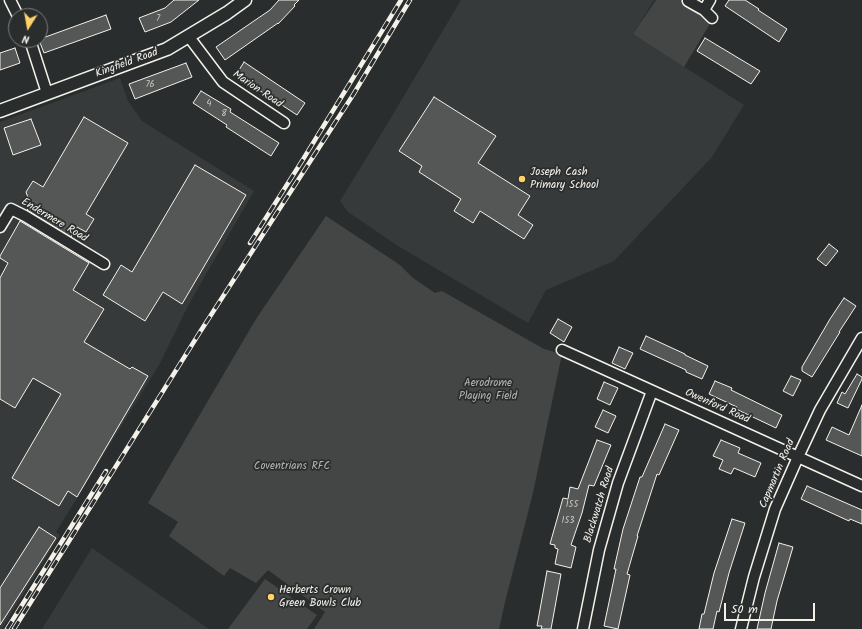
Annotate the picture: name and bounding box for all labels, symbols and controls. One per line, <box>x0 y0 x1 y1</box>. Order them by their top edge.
north arrow <box>8 8 48 48</box>
house number: 7 <box>156 14 160 24</box>
text: N <box>21 29 31 48</box>
street label: Kingfield Road <box>94 47 160 81</box>
street label: Marion Road <box>230 68 284 112</box>
house number: 76 <box>145 80 155 90</box>
house number: 4 <box>207 99 211 109</box>
house number: 8 <box>221 109 227 119</box>
place label: Joseph Cash Primary School <box>530 166 599 192</box>
marker: Joseph Cash Primary School <box>517 174 527 184</box>
street label: Endermere Road <box>18 196 90 246</box>
park label: Aerodrome Playing Field <box>459 377 517 403</box>
street label: Owenford Road <box>682 387 752 427</box>
street label: Capmartin Road <box>758 437 798 511</box>
park label: Coventrians RFC <box>254 460 330 474</box>
street label: Blackwatch Road <box>582 465 618 545</box>
house number: 155 <box>566 500 578 510</box>
house number: 153 <box>562 516 574 526</box>
place label: Herberts Crown Green Bowls Club <box>279 584 361 610</box>
marker: Herberts Crown Green Bowls Club <box>266 592 276 602</box>
scale bar <box>726 595 817 621</box>
text: 50 m <box>731 600 758 619</box>

